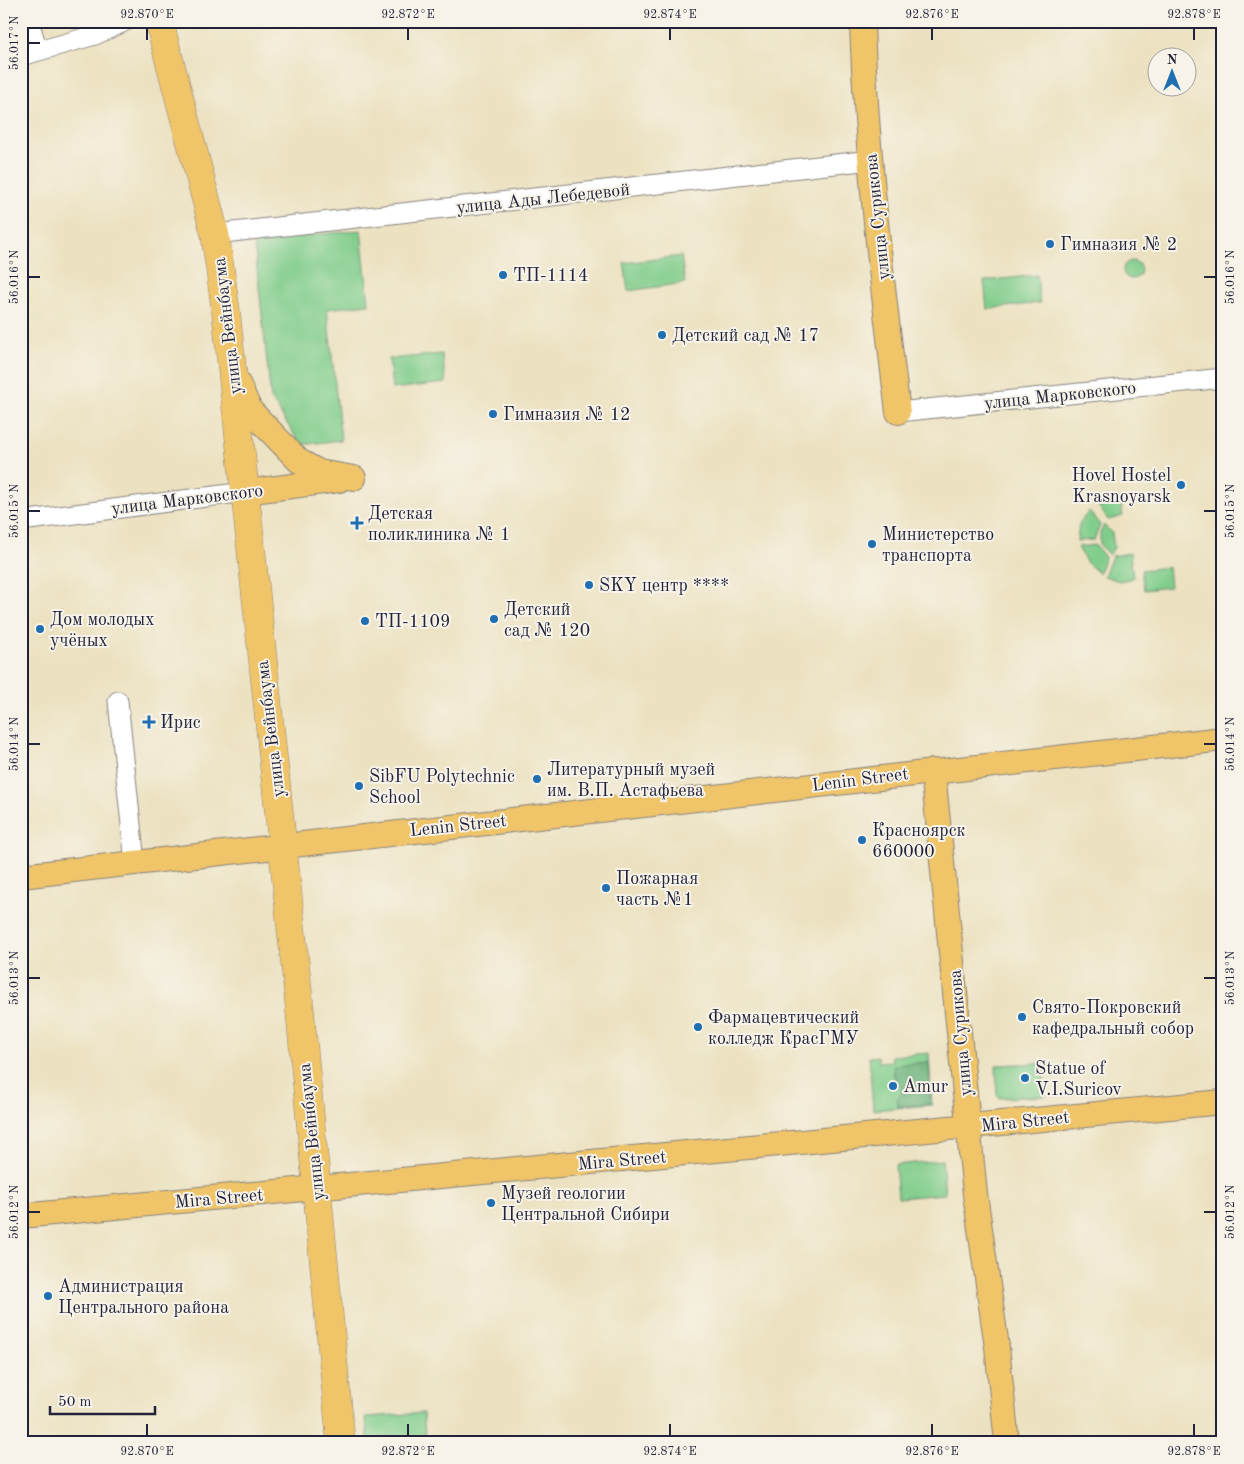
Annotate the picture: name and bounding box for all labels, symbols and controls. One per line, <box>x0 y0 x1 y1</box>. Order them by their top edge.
text: 92.870°E <box>120 9 174 21</box>
text: 92.872°E <box>381 9 435 21</box>
text: 92.874°E <box>643 9 697 21</box>
text: 92.876°E <box>905 9 959 21</box>
text: 92.878°E <box>1167 9 1221 21</box>
text: 56.017°N <box>8 16 21 70</box>
north arrow <box>1146 48 1196 98</box>
text: N <box>1167 53 1178 67</box>
street label: улица Сурикова <box>862 153 894 281</box>
street label: улица Ады Лебедевой <box>455 181 631 217</box>
place label: Гимназия № 2 <box>1060 236 1177 254</box>
marker: Гимназия № 2 <box>1044 238 1056 250</box>
text: 56.016°N <box>8 250 21 304</box>
text: 56.016°N <box>1224 250 1237 304</box>
street label: улица Вейнбаума <box>211 256 245 395</box>
place label: ТП-1114 <box>513 267 588 285</box>
marker: ТП-1114 <box>497 269 509 281</box>
place label: Детский сад № 17 <box>672 327 819 345</box>
marker: Детский сад № 17 <box>656 329 668 341</box>
street label: улица Марковского <box>983 379 1137 413</box>
place label: Гимназия № 12 <box>503 406 631 424</box>
marker: Гимназия № 12 <box>487 408 499 420</box>
place label: Hovel Hostel Krasnoyarsk <box>1071 467 1171 506</box>
marker: Hovel Hostel Krasnoyarsk <box>1175 479 1187 491</box>
street label: улица Марковского <box>110 482 264 518</box>
text: 56.015°N <box>8 484 21 538</box>
text: 56.015°N <box>1224 484 1237 538</box>
place label: Детская поликлиника № 1 <box>368 505 511 544</box>
marker: Детская поликлиника № 1 <box>350 516 364 530</box>
place label: Министерство транспорта <box>882 526 994 565</box>
marker: Министерство транспорта <box>866 538 878 550</box>
place label: SKY центр **** <box>599 577 729 595</box>
marker: SKY центр **** <box>583 579 595 591</box>
place label: Детский сад № 120 <box>504 601 590 640</box>
place label: Дом молодых учёных <box>50 611 155 650</box>
place label: ТП-1109 <box>375 613 450 631</box>
marker: Детский сад № 120 <box>488 613 500 625</box>
marker: ТП-1109 <box>359 615 371 627</box>
marker: Дом молодых учёных <box>34 623 46 635</box>
street label: улица Вейнбаума <box>254 659 288 798</box>
place label: Ирис <box>160 714 201 732</box>
marker: Ирис <box>142 715 156 729</box>
text: 56.014°N <box>8 717 21 771</box>
text: 56.014°N <box>1224 717 1237 771</box>
place label: Литературный музей им. В.П. Астафьева <box>547 761 715 801</box>
street label: Lenin Street <box>811 765 910 795</box>
place label: SibFU Polytechnic School <box>369 768 515 807</box>
marker: Литературный музей им. В.П. Астафьева <box>531 773 543 785</box>
marker: SibFU Polytechnic School <box>353 780 365 792</box>
street label: Lenin Street <box>409 812 507 840</box>
place label: Красноярск 660000 <box>872 822 966 861</box>
marker: Красноярск 660000 <box>856 834 868 846</box>
place label: Пожарная часть №1 <box>616 870 698 909</box>
marker: Пожарная часть №1 <box>600 882 612 894</box>
text: 56.013°N <box>8 951 21 1005</box>
text: 56.013°N <box>1224 951 1237 1005</box>
street label: улица Сурикова <box>946 969 976 1097</box>
place label: Свято-Покровский кафедральный собор <box>1032 999 1194 1039</box>
place label: Фармацевтический колледж КрасГМУ <box>708 1009 859 1048</box>
marker: Свято-Покровский кафедральный собор <box>1016 1011 1028 1023</box>
marker: Фармацевтический колледж КрасГМУ <box>692 1021 704 1033</box>
place label: Statue of V.I.Suricov <box>1035 1060 1122 1099</box>
street label: улица Вейнбаума <box>296 1062 328 1201</box>
marker: Statue of V.I.Suricov <box>1019 1072 1031 1084</box>
place label: Amur <box>903 1078 949 1096</box>
marker: Amur <box>887 1080 899 1092</box>
street label: Mira Street <box>980 1108 1070 1136</box>
street label: Mira Street <box>577 1148 667 1174</box>
text: 56.012°N <box>8 1185 21 1239</box>
place label: Музей геологии Центральной Сибири <box>501 1185 670 1224</box>
text: 56.012°N <box>1224 1185 1237 1239</box>
street label: Mira Street <box>174 1186 264 1212</box>
marker: Музей геологии Центральной Сибири <box>485 1197 497 1209</box>
place label: Администрация Центрального района <box>58 1278 229 1317</box>
marker: Администрация Центрального района <box>42 1290 54 1302</box>
scale bar <box>50 1384 155 1416</box>
text: 50 m <box>58 1395 92 1410</box>
text: 92.870°E <box>120 1446 174 1458</box>
text: 92.872°E <box>381 1446 435 1458</box>
text: 92.874°E <box>643 1446 697 1458</box>
text: 92.876°E <box>905 1446 959 1458</box>
text: 92.878°E <box>1167 1446 1221 1458</box>

